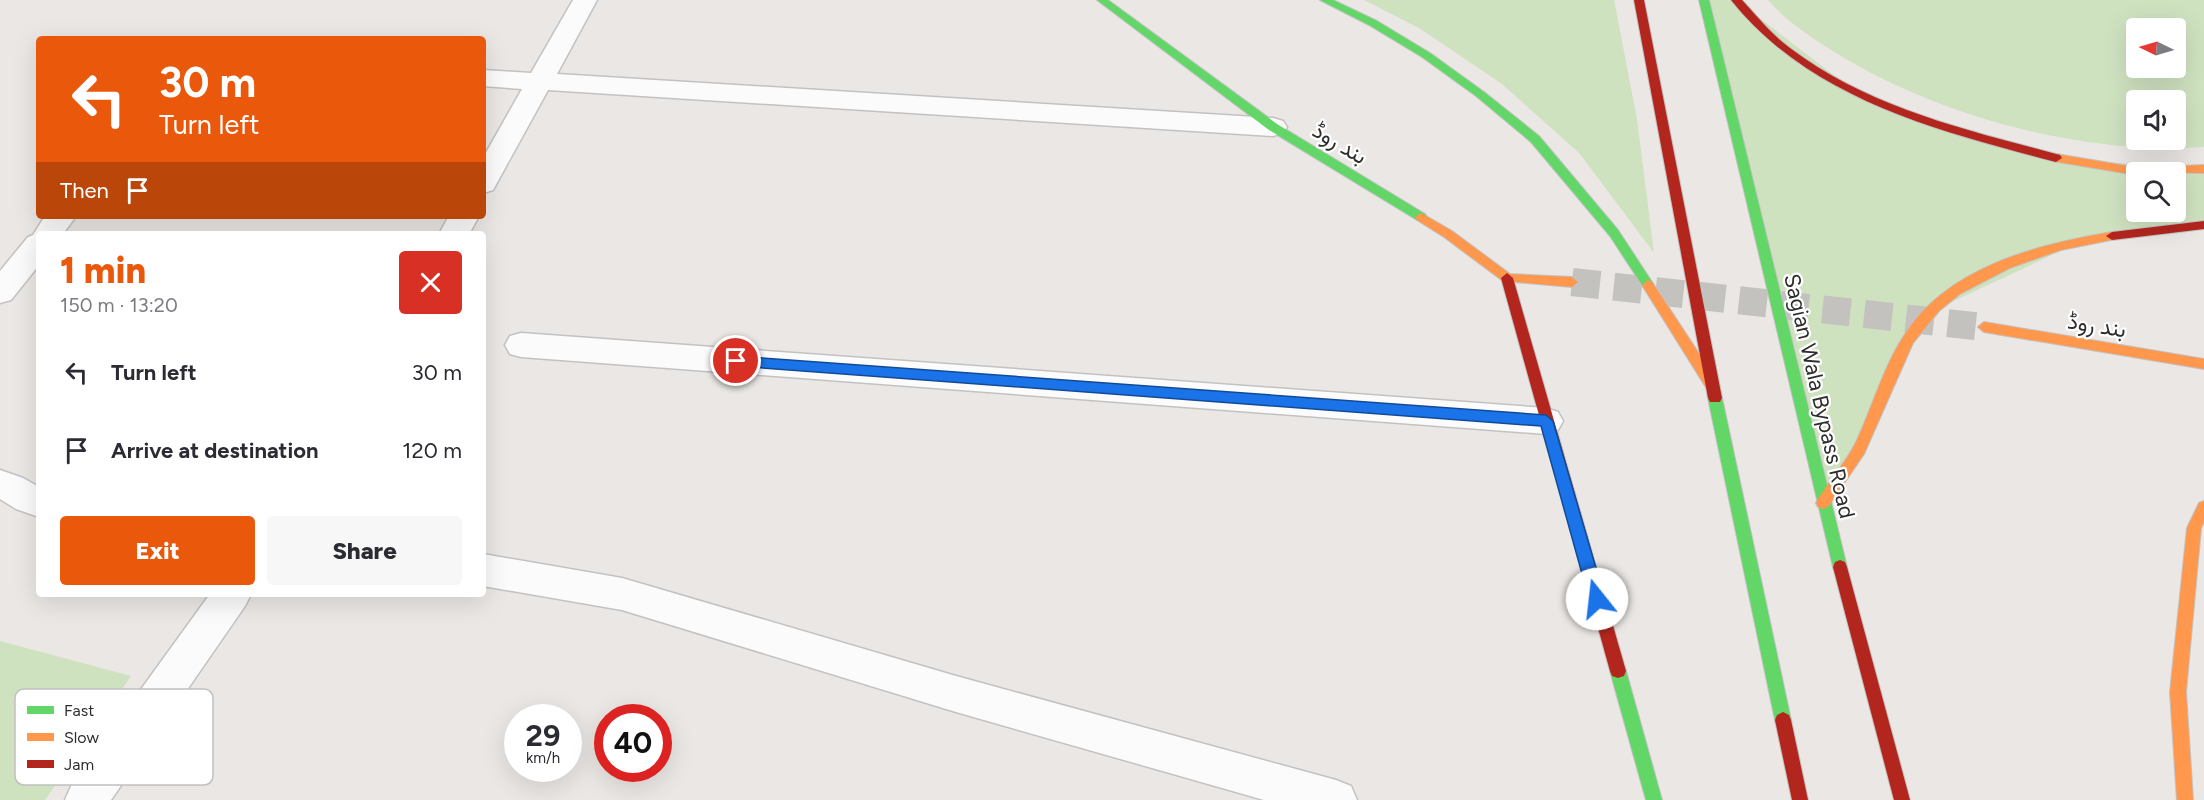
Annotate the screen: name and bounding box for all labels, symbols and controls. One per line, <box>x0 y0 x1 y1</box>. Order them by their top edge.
north arrow <box>2126 18 2186 78</box>
map controls <box>2126 18 2186 222</box>
text: 30 m <box>159 57 256 108</box>
icon: left <box>60 60 138 138</box>
button: sound <box>2126 90 2186 150</box>
text: Turn left <box>159 108 259 141</box>
street label: بند روڈ <box>1308 117 1372 170</box>
button: search <box>2126 162 2186 222</box>
icon: arrive <box>121 174 154 207</box>
text: Then <box>60 177 109 204</box>
text: 1 min <box>60 249 146 292</box>
button: close <box>399 251 462 314</box>
street label: Sagian Wala Bypass Road <box>1778 271 1861 521</box>
text: 150 m · 13:20 <box>60 293 178 317</box>
street label: بند روڈ <box>2066 308 2128 343</box>
pin <box>710 335 761 386</box>
icon: arrive <box>719 344 752 377</box>
icon: left <box>60 356 93 389</box>
text: Turn left <box>111 359 197 386</box>
text: 30 m <box>412 359 462 386</box>
icon: arrive <box>60 434 93 467</box>
text: Arrive at destination <box>111 437 319 464</box>
text: 120 m <box>402 437 462 464</box>
button: Exit <box>60 516 255 585</box>
button: Share <box>267 516 462 585</box>
position arrow <box>1565 567 1629 631</box>
legend <box>15 689 213 785</box>
text: Fast <box>64 701 94 720</box>
speed limit sign: 40 <box>594 704 672 782</box>
text: 29 <box>526 717 560 754</box>
text: Slow <box>64 728 99 747</box>
text: km/h <box>526 749 560 767</box>
text: Jam <box>64 755 94 774</box>

